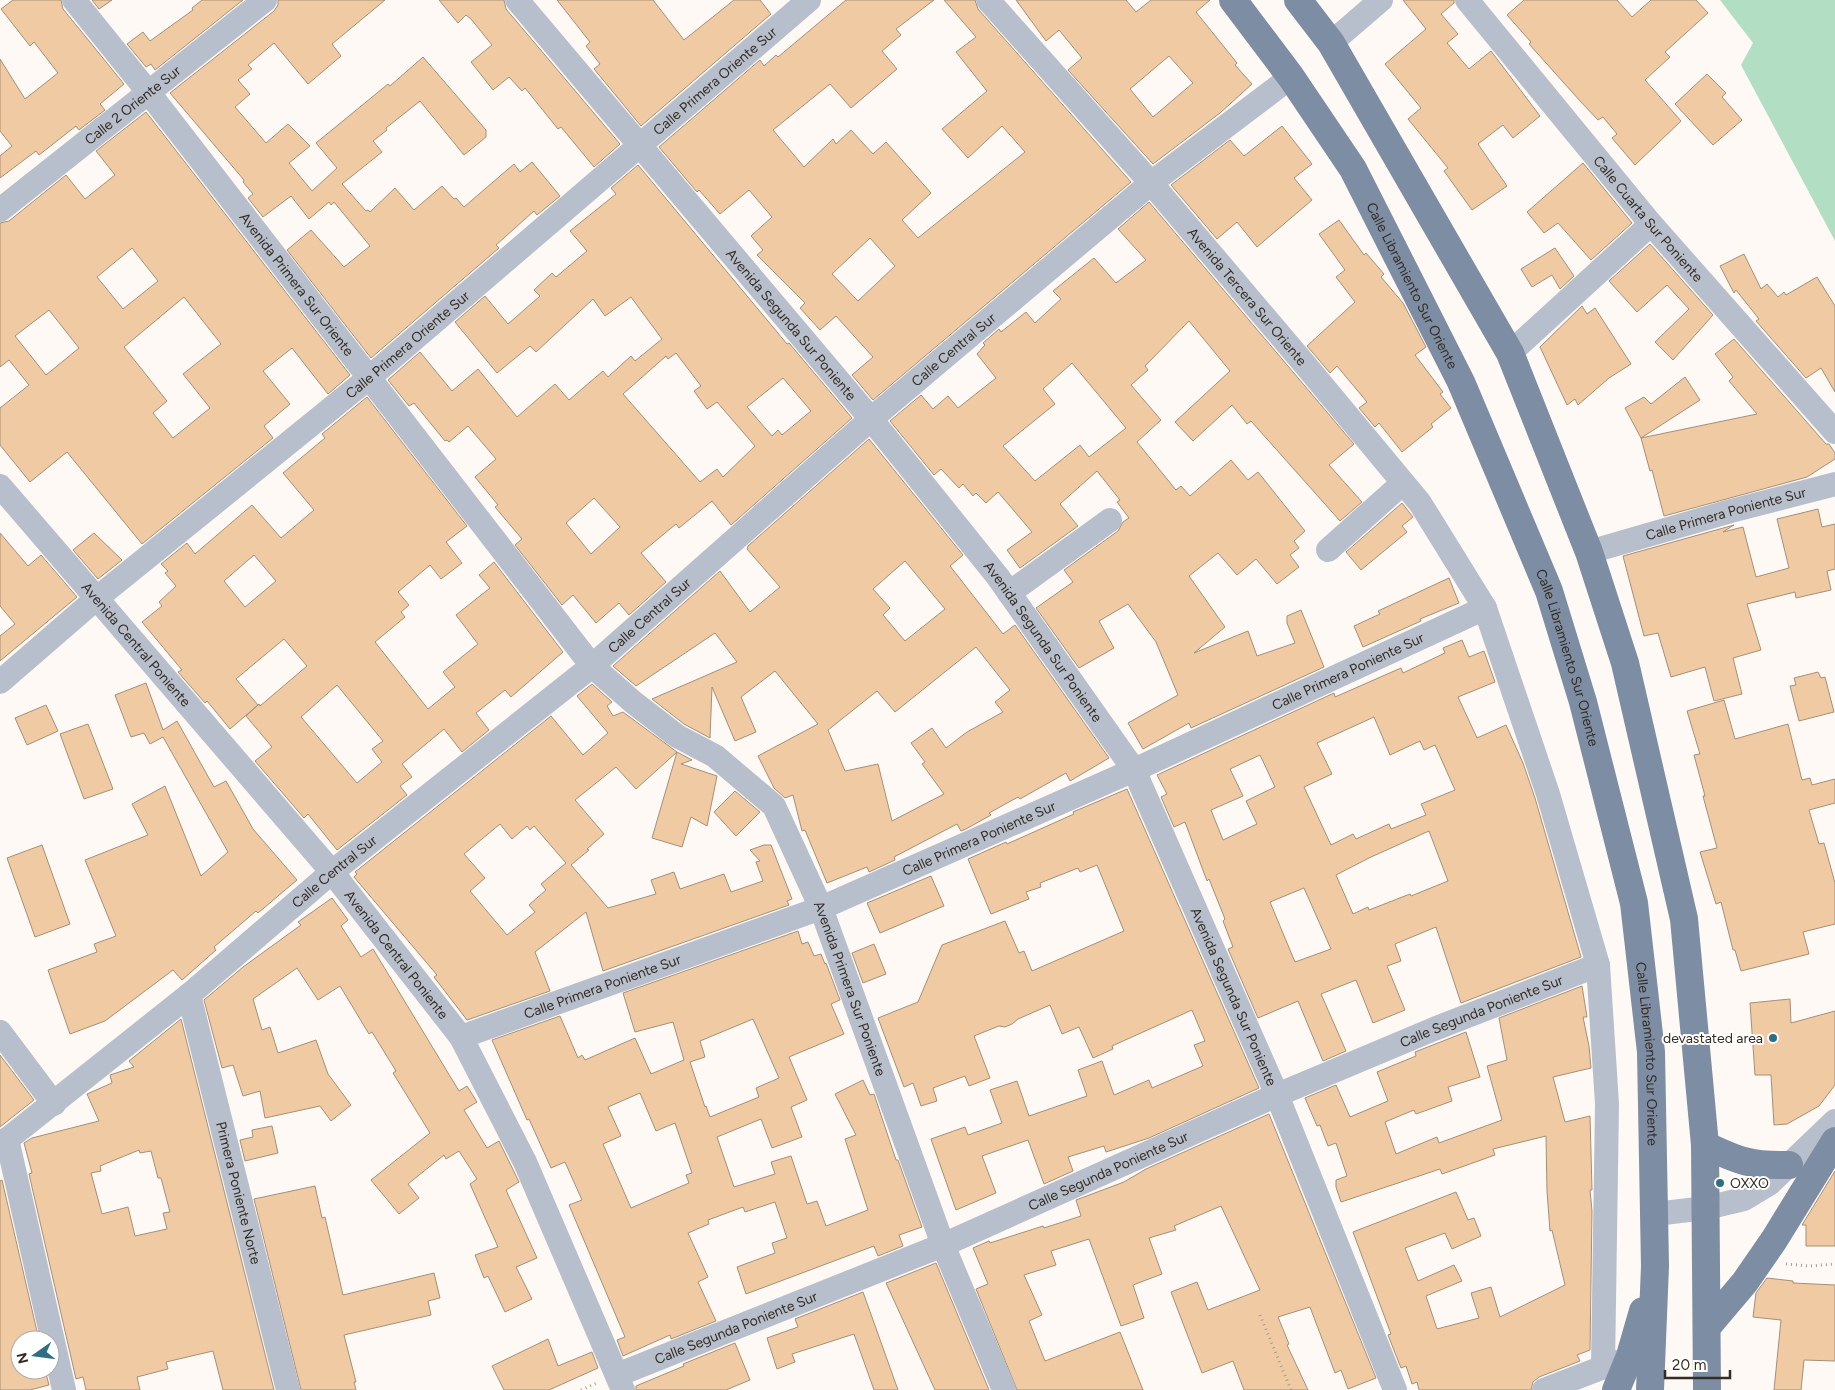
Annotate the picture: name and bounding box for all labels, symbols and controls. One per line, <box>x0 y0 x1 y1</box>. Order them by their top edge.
street label: Calle Primera Oriente Sur <box>650 23 781 139</box>
street label: Calle 2 Oriente Sur <box>81 62 184 149</box>
street label: Calle Cuarta Sur Poniente <box>1589 152 1706 286</box>
street label: Calle Libramiento Sur Oriente <box>1362 200 1461 372</box>
street label: Avenida Primera Sur Oriente <box>236 209 357 360</box>
street label: Avenida Tercera Sur Oriente <box>1184 224 1310 370</box>
street label: Avenida Segunda Sur Poniente <box>722 246 860 404</box>
street label: Calle Primera Oriente Sur <box>342 287 473 402</box>
street label: Calle Central Sur <box>908 309 1000 390</box>
street label: Calle Primera Poniente Sur <box>1644 484 1808 544</box>
street label: Avenida Segunda Sur Poniente <box>980 558 1106 726</box>
street label: Calle Libramiento Sur Oriente <box>1532 567 1602 748</box>
street label: Calle Central Sur <box>605 574 695 657</box>
street label: Avenida Central Poniente <box>78 579 194 711</box>
street label: Calle Primera Poniente Sur <box>1269 629 1427 714</box>
street label: Calle Primera Poniente Sur <box>900 798 1059 880</box>
street label: Calle Central Sur <box>289 832 381 912</box>
street label: Avenida Central Poniente <box>341 887 452 1023</box>
street label: Avenida Primera Sur Poniente <box>810 898 889 1079</box>
street label: Avenida Segunda Sur Poniente <box>1187 905 1280 1089</box>
street label: Calle Primera Poniente Sur <box>522 951 683 1023</box>
street label: Calle Libramiento Sur Oriente <box>1632 961 1661 1146</box>
street label: Calle Segunda Poniente Sur <box>1397 971 1566 1051</box>
place label: devastated area <box>1663 1030 1763 1047</box>
marker: devastated area <box>1767 1032 1779 1044</box>
street label: Primera Poniente Norte <box>212 1120 264 1267</box>
street label: Calle Segunda Poniente Sur <box>1026 1128 1191 1215</box>
place label: OXXO <box>1730 1175 1769 1192</box>
marker: OXXO <box>1714 1177 1726 1189</box>
street label: Calle Segunda Poniente Sur <box>652 1288 820 1368</box>
north arrow <box>10 1330 60 1380</box>
scale bar <box>1665 1348 1730 1380</box>
text: N <box>13 1351 32 1365</box>
text: 20 m <box>1672 1356 1706 1374</box>

